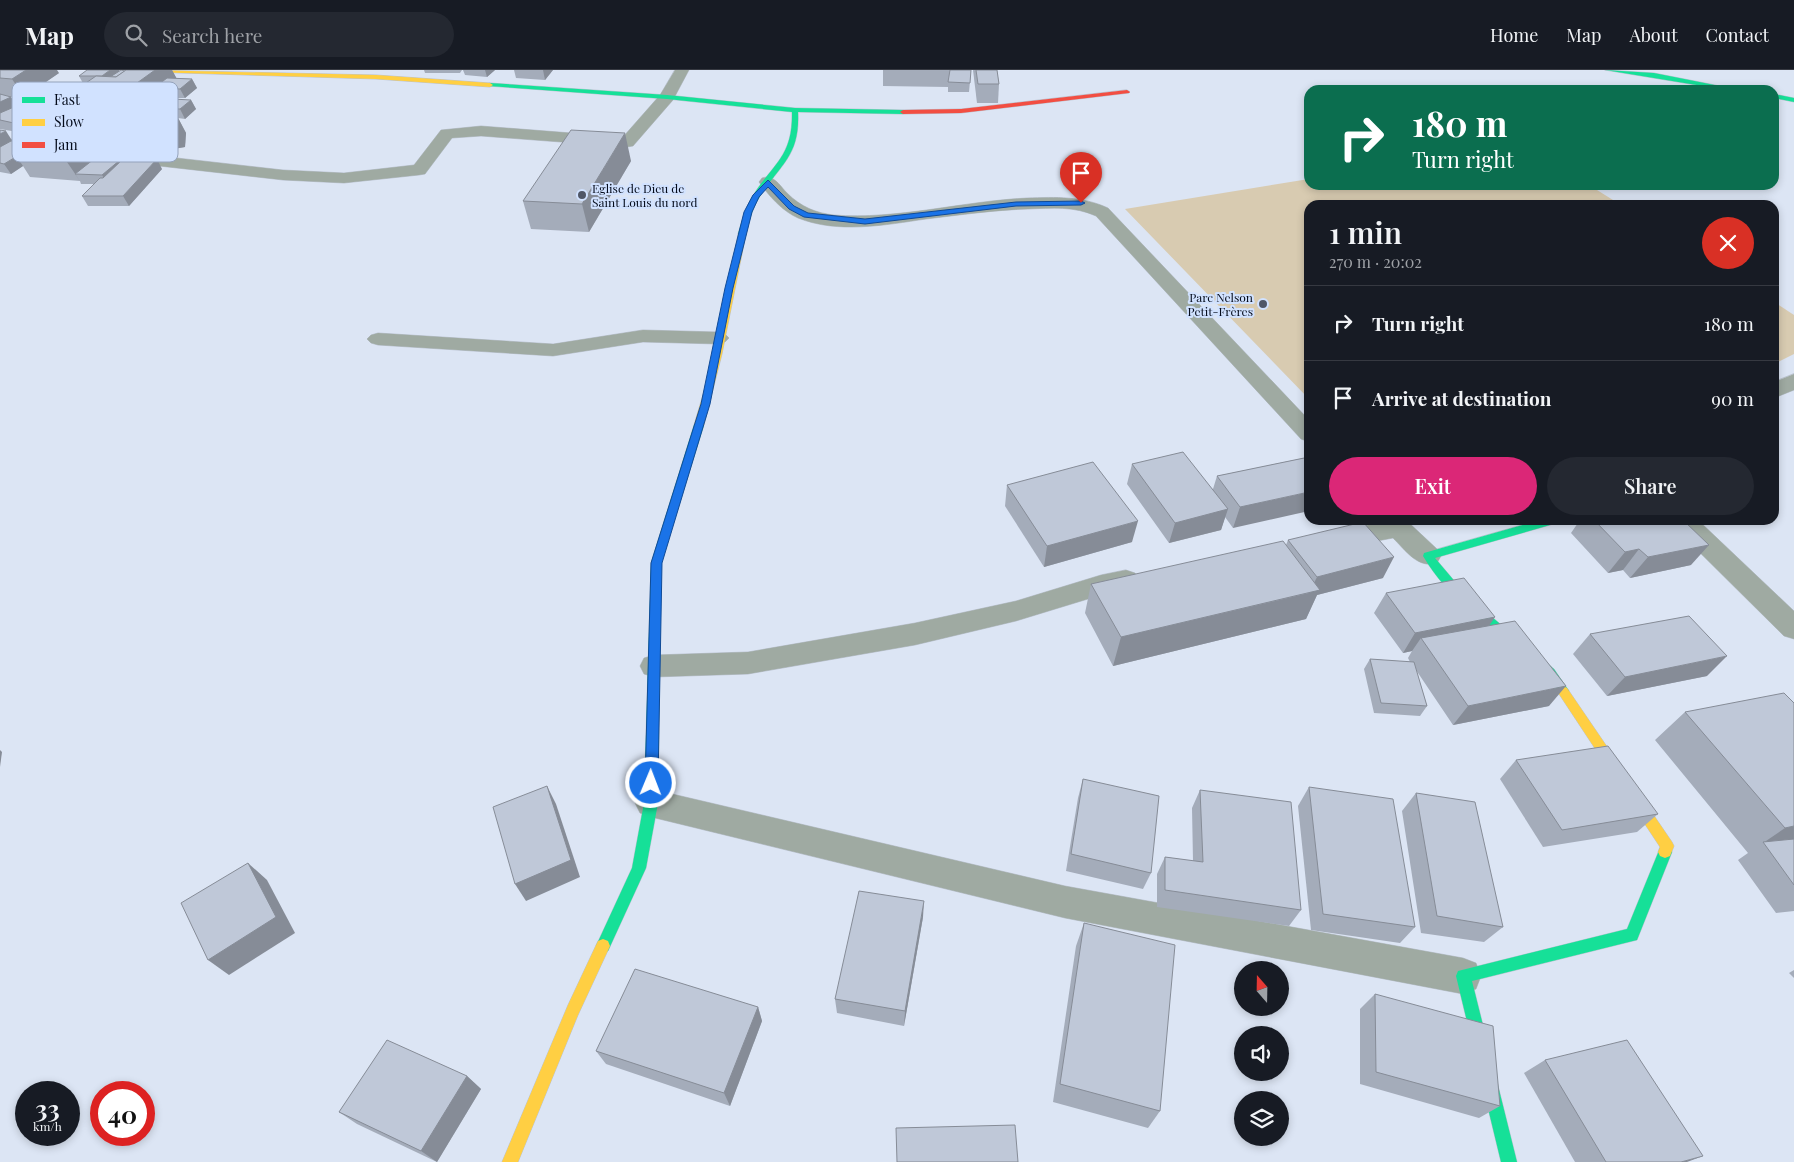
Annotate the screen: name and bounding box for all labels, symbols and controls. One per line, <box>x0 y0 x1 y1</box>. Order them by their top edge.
search box <box>104 12 454 57</box>
text: Map <box>25 19 74 51</box>
icon: search <box>122 21 150 49</box>
text: Search here <box>162 22 262 48</box>
text: Home <box>1490 23 1538 47</box>
text: Map <box>1566 23 1601 47</box>
text: About <box>1629 23 1678 47</box>
text: Contact <box>1706 23 1769 47</box>
legend <box>12 82 178 162</box>
text: Fast <box>54 90 81 109</box>
text: 180 m <box>1412 99 1507 146</box>
icon: right <box>1329 105 1394 170</box>
text: Slow <box>54 112 84 131</box>
text: Jam <box>53 135 78 154</box>
text: Turn right <box>1412 144 1514 174</box>
pin <box>1060 152 1102 203</box>
icon: arrive <box>1067 159 1095 187</box>
place label: Eglise de Dieu de Saint Louis du nord <box>592 180 697 210</box>
marker: Eglise de Dieu de Saint Louis du nord <box>576 189 588 201</box>
text: 1 min <box>1329 212 1402 252</box>
button: close <box>1702 217 1754 269</box>
text: 270 m · 20:02 <box>1329 251 1422 272</box>
place label: Parc Nelson Petit-Frères <box>1188 289 1253 319</box>
marker: Parc Nelson Petit-Frères <box>1257 298 1269 310</box>
icon: right <box>1329 309 1357 337</box>
text: Turn right <box>1372 310 1464 336</box>
text: 180 m <box>1704 310 1754 336</box>
icon: arrive <box>1329 384 1357 412</box>
text: Arrive at destination <box>1372 385 1552 411</box>
text: 90 m <box>1711 385 1754 411</box>
button: Exit <box>1329 457 1537 515</box>
button: Share <box>1547 457 1754 515</box>
position arrow <box>624 756 676 808</box>
north arrow <box>1234 961 1289 1016</box>
map controls <box>1234 961 1289 1146</box>
button: sound <box>1234 1026 1289 1081</box>
speed limit sign: 40 <box>90 1081 155 1146</box>
text: 33 <box>35 1091 60 1124</box>
button: layers <box>1234 1091 1289 1146</box>
text: km/h <box>33 1118 62 1134</box>

